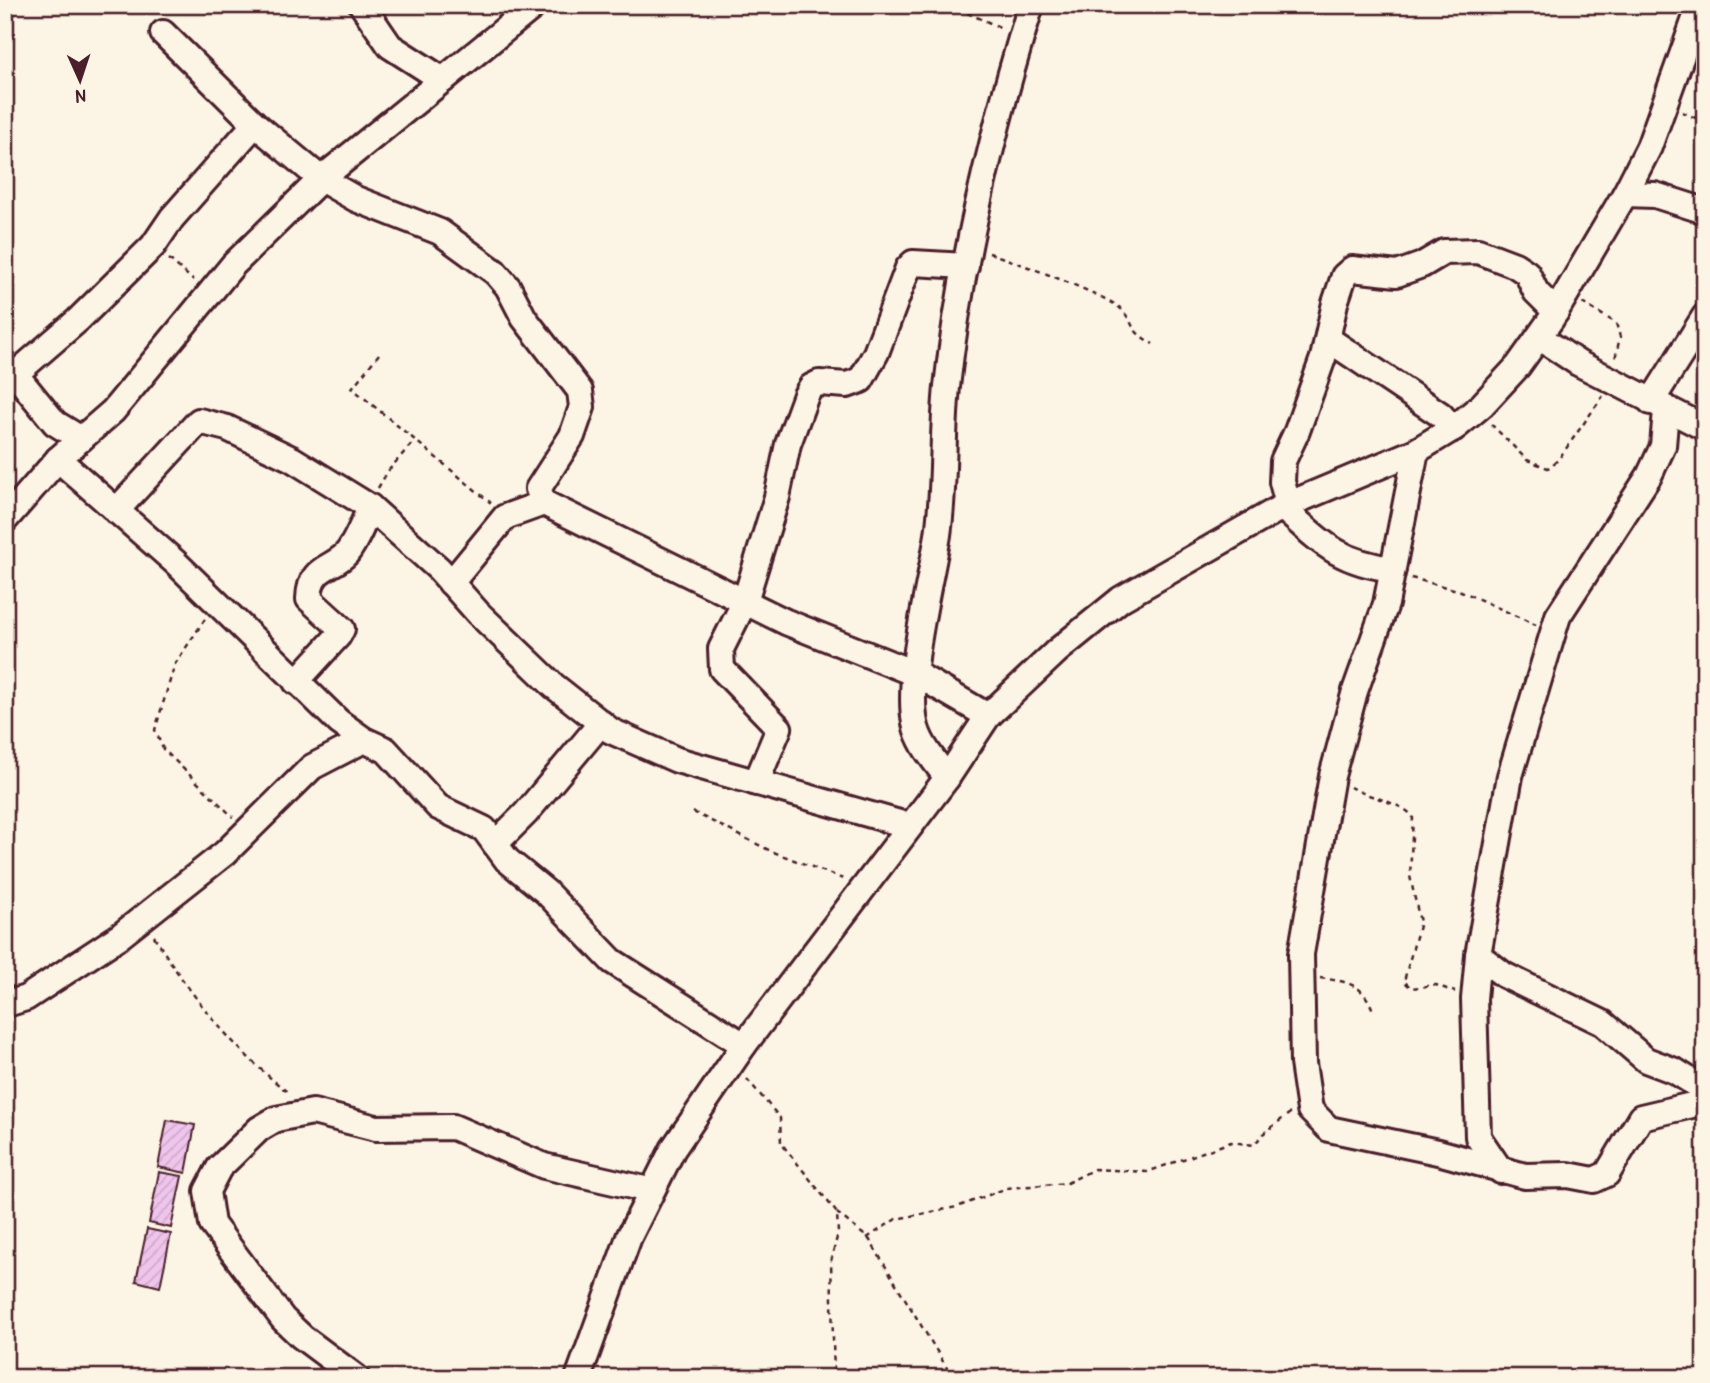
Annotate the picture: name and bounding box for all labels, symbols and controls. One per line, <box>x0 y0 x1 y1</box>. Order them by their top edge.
north arrow <box>46 46 116 116</box>
text: N <box>75 84 87 110</box>

